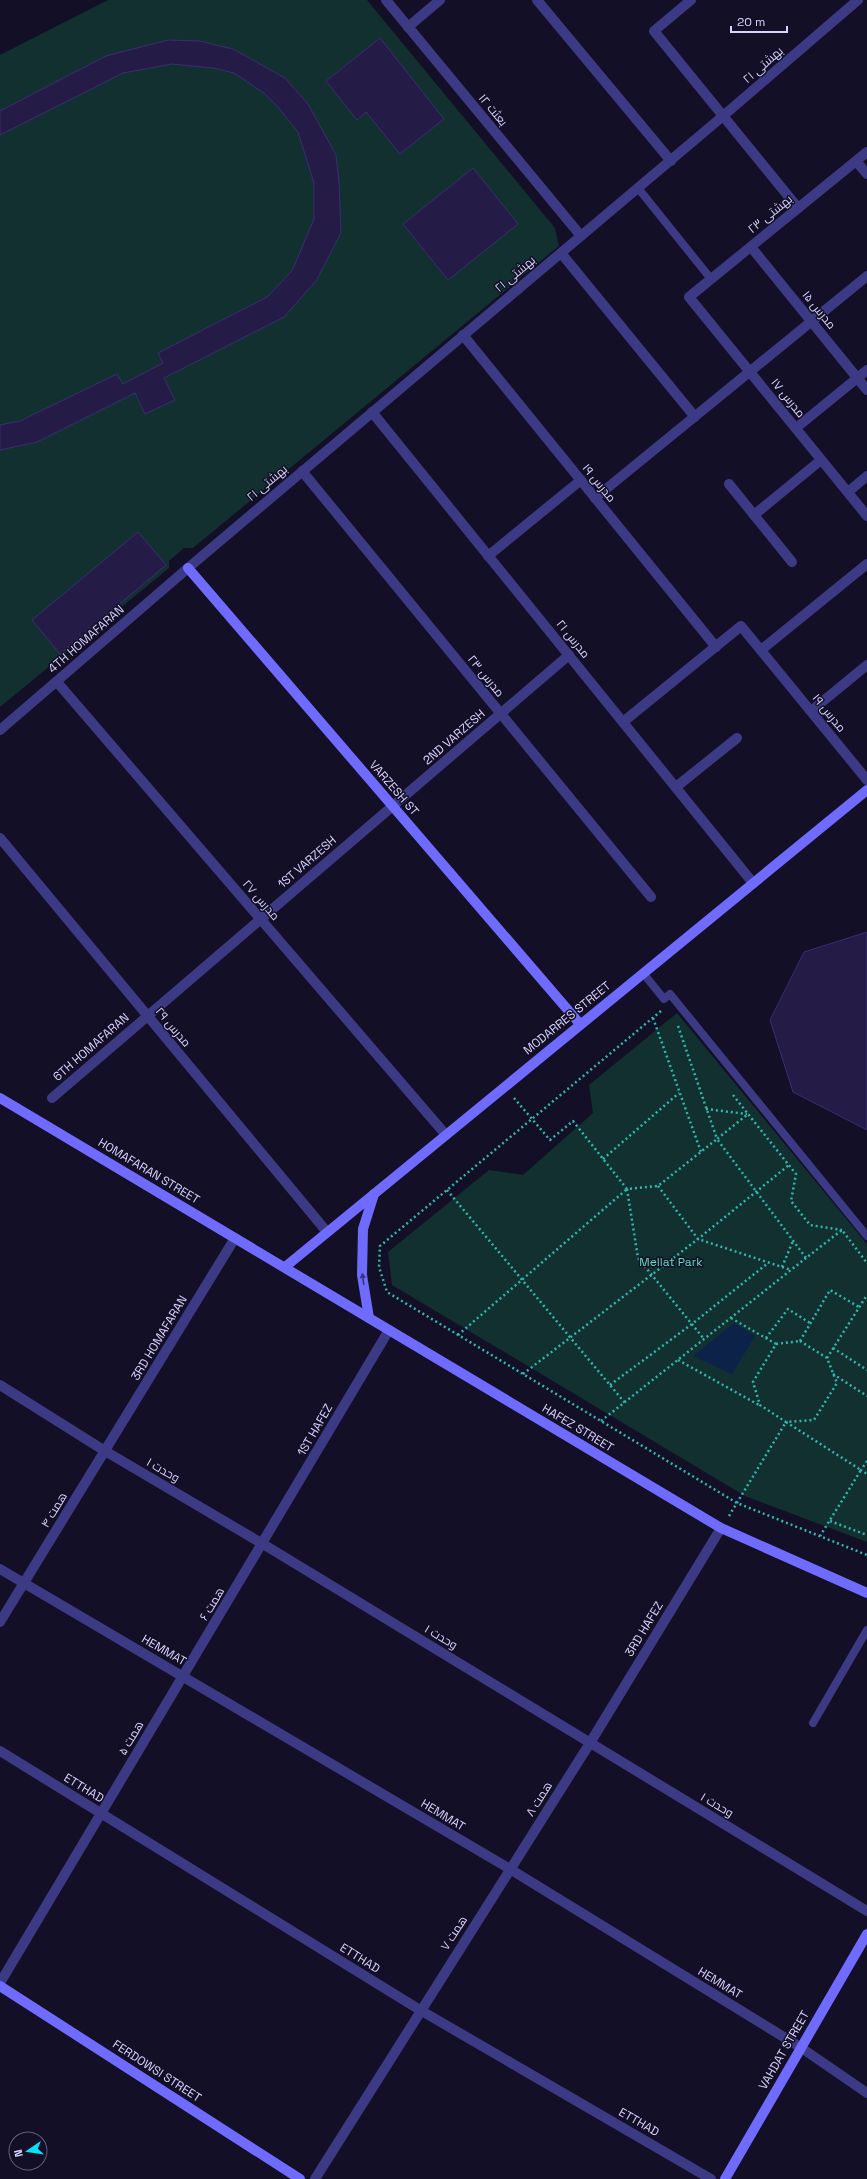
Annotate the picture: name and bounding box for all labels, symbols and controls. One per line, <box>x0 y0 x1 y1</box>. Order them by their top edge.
scale bar <box>731 8 787 34</box>
text: 20 m <box>737 14 765 30</box>
street label: بهشتی ۲۱ <box>739 43 787 87</box>
street label: بعثت ۱۲ <box>475 91 511 129</box>
street label: بهشتی ۲۳ <box>744 191 796 237</box>
street label: بهشتی ۲۱ <box>491 252 539 296</box>
street label: مدرس ۱۵ <box>799 287 839 333</box>
street label: مدرس ۱۷ <box>767 375 809 421</box>
street label: بهشتی ۲۱ <box>243 461 291 505</box>
street label: مدرس ۱۹ <box>579 461 619 505</box>
street label: 4TH HOMAFARAN <box>45 601 127 677</box>
street label: مدرس ۲۱ <box>553 616 593 662</box>
street label: مدرس ۲۳ <box>464 652 508 700</box>
street label: مدرس ۱۹ <box>809 691 849 735</box>
street label: 2ND VARZESH <box>420 706 488 768</box>
street label: VARZESH ST <box>366 757 422 819</box>
street label: 1ST VARZESH <box>274 832 340 892</box>
street label: مدرس ۲۷ <box>239 876 283 924</box>
street label: MODARRES STREET <box>520 978 614 1058</box>
street label: مدرس ۲۹ <box>152 1004 194 1050</box>
street label: 6TH HOMAFARAN <box>50 1010 132 1084</box>
street label: HOMAFARAN STREET <box>95 1134 203 1208</box>
park label: Mellat Park <box>639 1254 703 1270</box>
one-way arrow <box>360 1273 366 1285</box>
street label: 3RD HOMAFARAN <box>127 1293 191 1383</box>
street label: HAFEZ STREET <box>539 1400 617 1456</box>
street label: 1ST HAFEZ <box>294 1401 336 1459</box>
street label: وحدت ۱ <box>143 1454 183 1486</box>
street label: همت ۴ <box>37 1489 71 1531</box>
street label: همت ۶ <box>196 1584 228 1624</box>
street label: 3RD HAFEZ <box>621 1598 667 1659</box>
street label: وحدت ۱ <box>421 1621 461 1653</box>
street label: HEMMAT <box>139 1631 189 1669</box>
street label: همت ۵ <box>115 1718 147 1758</box>
street label: ETTHAD <box>61 1770 107 1806</box>
street label: همت ۸ <box>522 1779 556 1819</box>
street label: وحدت ۱ <box>697 1789 737 1821</box>
street label: HEMMAT <box>418 1795 468 1835</box>
street label: همت ۷ <box>437 1913 471 1953</box>
street label: ETTHAD <box>337 1939 383 1977</box>
street label: HEMMAT <box>695 1963 745 2003</box>
street label: VAHDAT STREET <box>755 2008 813 2092</box>
street label: FERDOWSI STREET <box>110 2036 204 2106</box>
street label: ETTHAD <box>616 2104 662 2140</box>
north arrow <box>8 2131 48 2171</box>
text: N <box>11 2148 26 2158</box>

